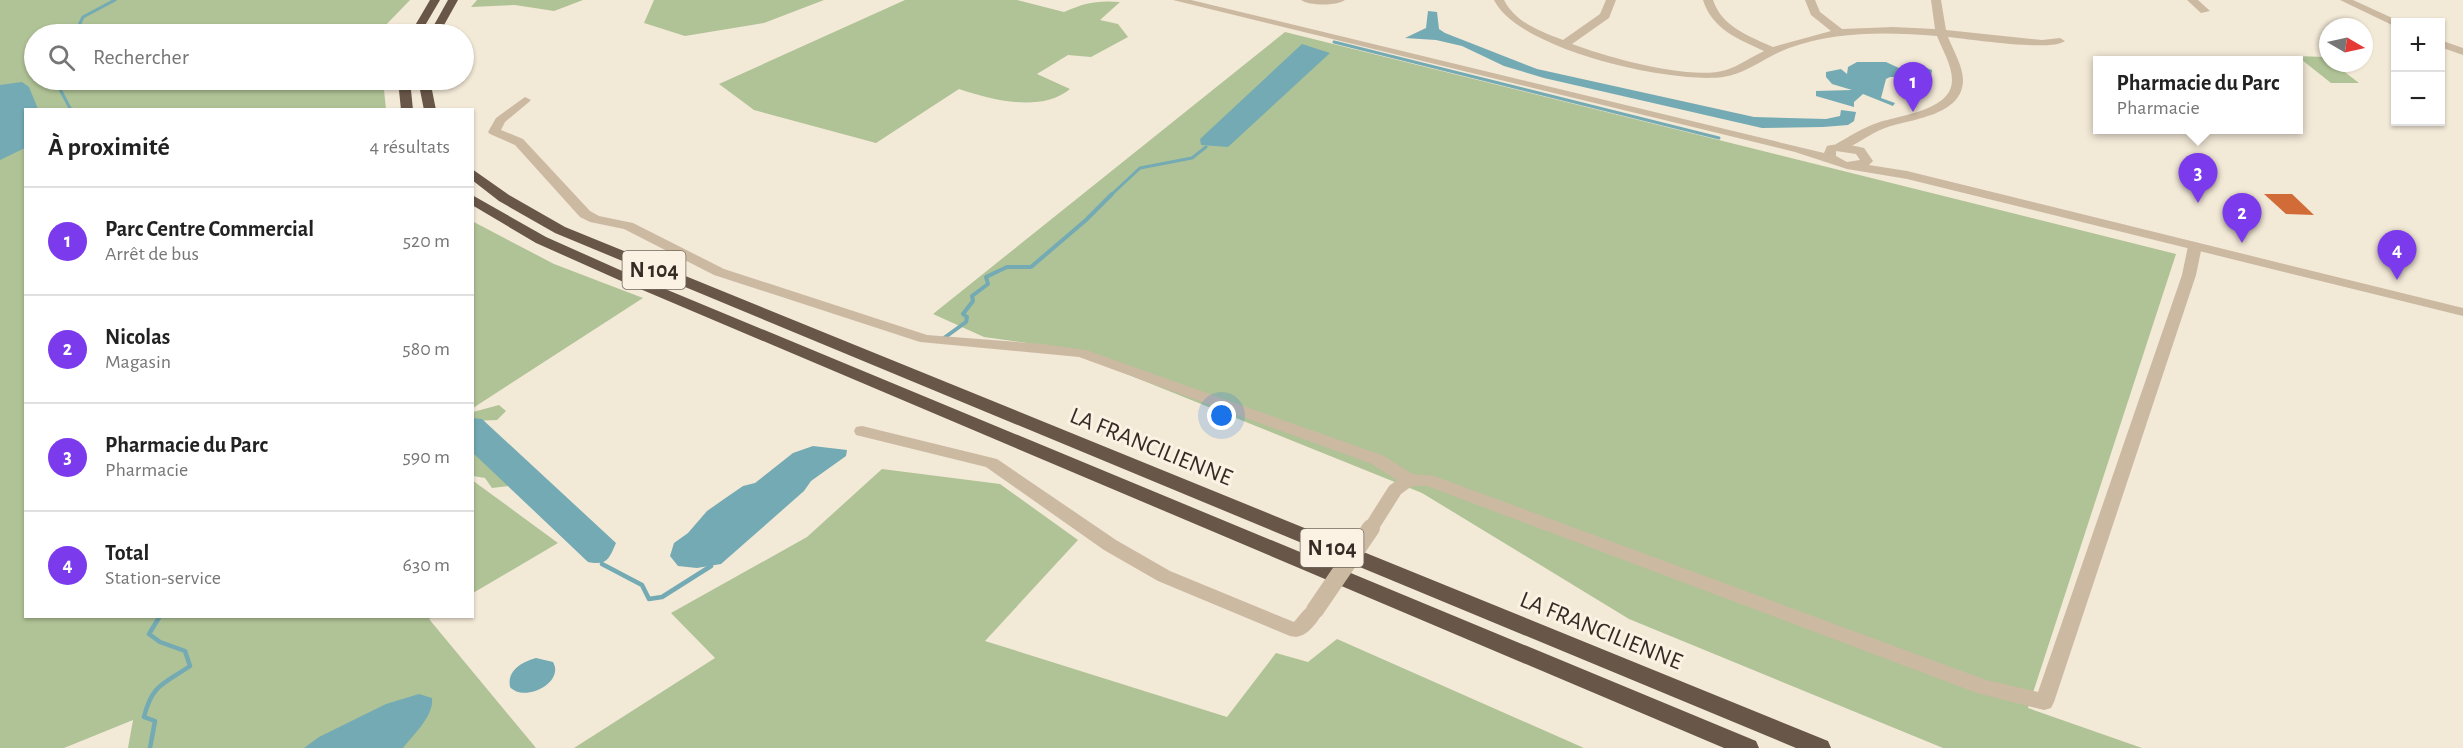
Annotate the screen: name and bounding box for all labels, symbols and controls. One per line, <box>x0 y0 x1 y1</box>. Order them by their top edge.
north arrow <box>2319 18 2373 72</box>
map controls <box>2391 18 2445 126</box>
button: + <box>2391 18 2445 72</box>
search box <box>24 24 474 90</box>
icon: search <box>45 41 78 74</box>
text: Rechercher <box>93 46 189 68</box>
popup <box>2093 56 2303 134</box>
pin: 1 <box>1894 63 1932 112</box>
text: Pharmacie du Parc <box>2117 72 2279 94</box>
button: − <box>2391 72 2445 126</box>
text: Pharmacie <box>2117 98 2200 118</box>
text: À proximité <box>48 134 170 160</box>
text: 4 résultats <box>369 137 450 157</box>
pin: 3 <box>2178 154 2218 203</box>
pin: 2 <box>2222 194 2262 243</box>
text: Parc Centre Commercial <box>105 218 314 240</box>
pin: 4 <box>2378 230 2416 280</box>
text: 1 <box>64 231 71 251</box>
text: 520 m <box>403 231 450 251</box>
text: Arrêt de bus <box>105 244 199 264</box>
road number: N 104 <box>622 251 686 289</box>
text: Nicolas <box>105 326 170 348</box>
text: 2 <box>63 339 72 359</box>
text: 580 m <box>402 339 450 359</box>
text: Magasin <box>105 352 171 372</box>
your location <box>1207 401 1236 430</box>
street label: LA FRANCILIENNE <box>1066 404 1236 491</box>
text: Pharmacie du Parc <box>105 434 268 456</box>
text: 3 <box>63 447 72 467</box>
text: 590 m <box>402 447 450 467</box>
text: Pharmacie <box>105 460 188 480</box>
road number: N 104 <box>1300 529 1364 567</box>
text: Total <box>105 542 149 564</box>
text: 4 <box>62 555 73 575</box>
text: 630 m <box>403 555 450 575</box>
text: Station-service <box>105 568 221 588</box>
street label: LA FRANCILIENNE <box>1516 588 1686 675</box>

